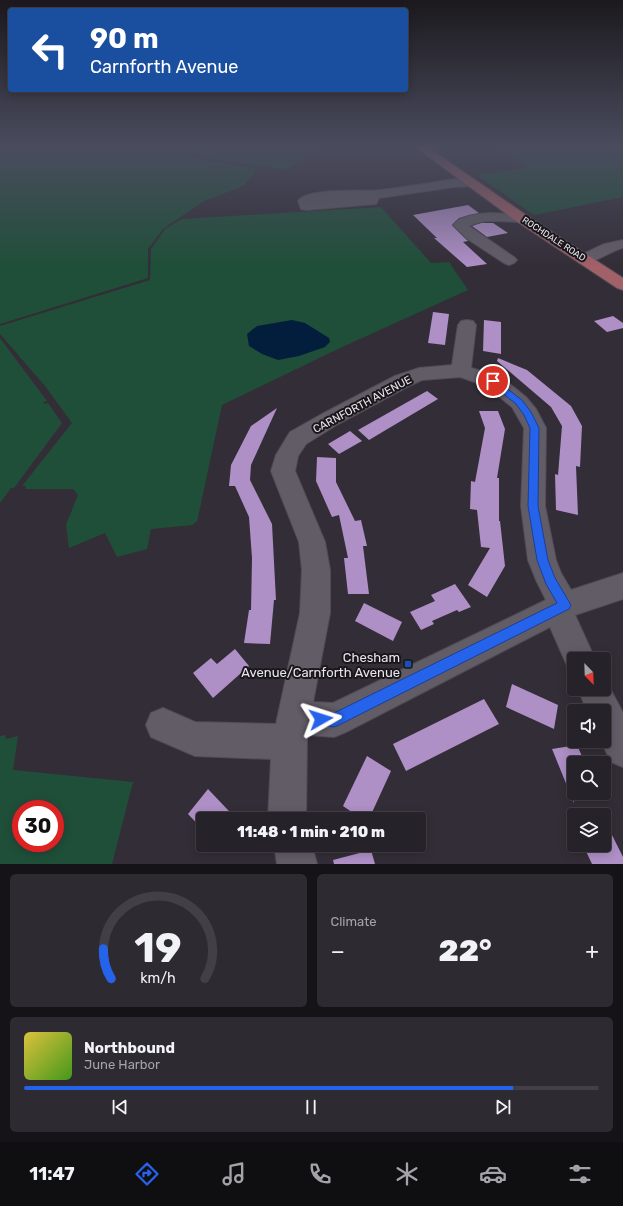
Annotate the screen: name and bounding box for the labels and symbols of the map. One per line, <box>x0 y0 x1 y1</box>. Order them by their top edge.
street label: ROCHDALE ROAD <box>521 215 587 263</box>
pin <box>476 364 510 398</box>
street label: CARNFORTH AVENUE <box>311 373 414 436</box>
place label: Chesham Avenue/Carnforth Avenue <box>241 650 400 680</box>
north arrow <box>567 652 611 696</box>
marker: Chesham Avenue/Carnforth Avenue <box>403 659 413 669</box>
position arrow <box>300 698 342 740</box>
speed limit sign: 30 <box>12 800 64 852</box>

